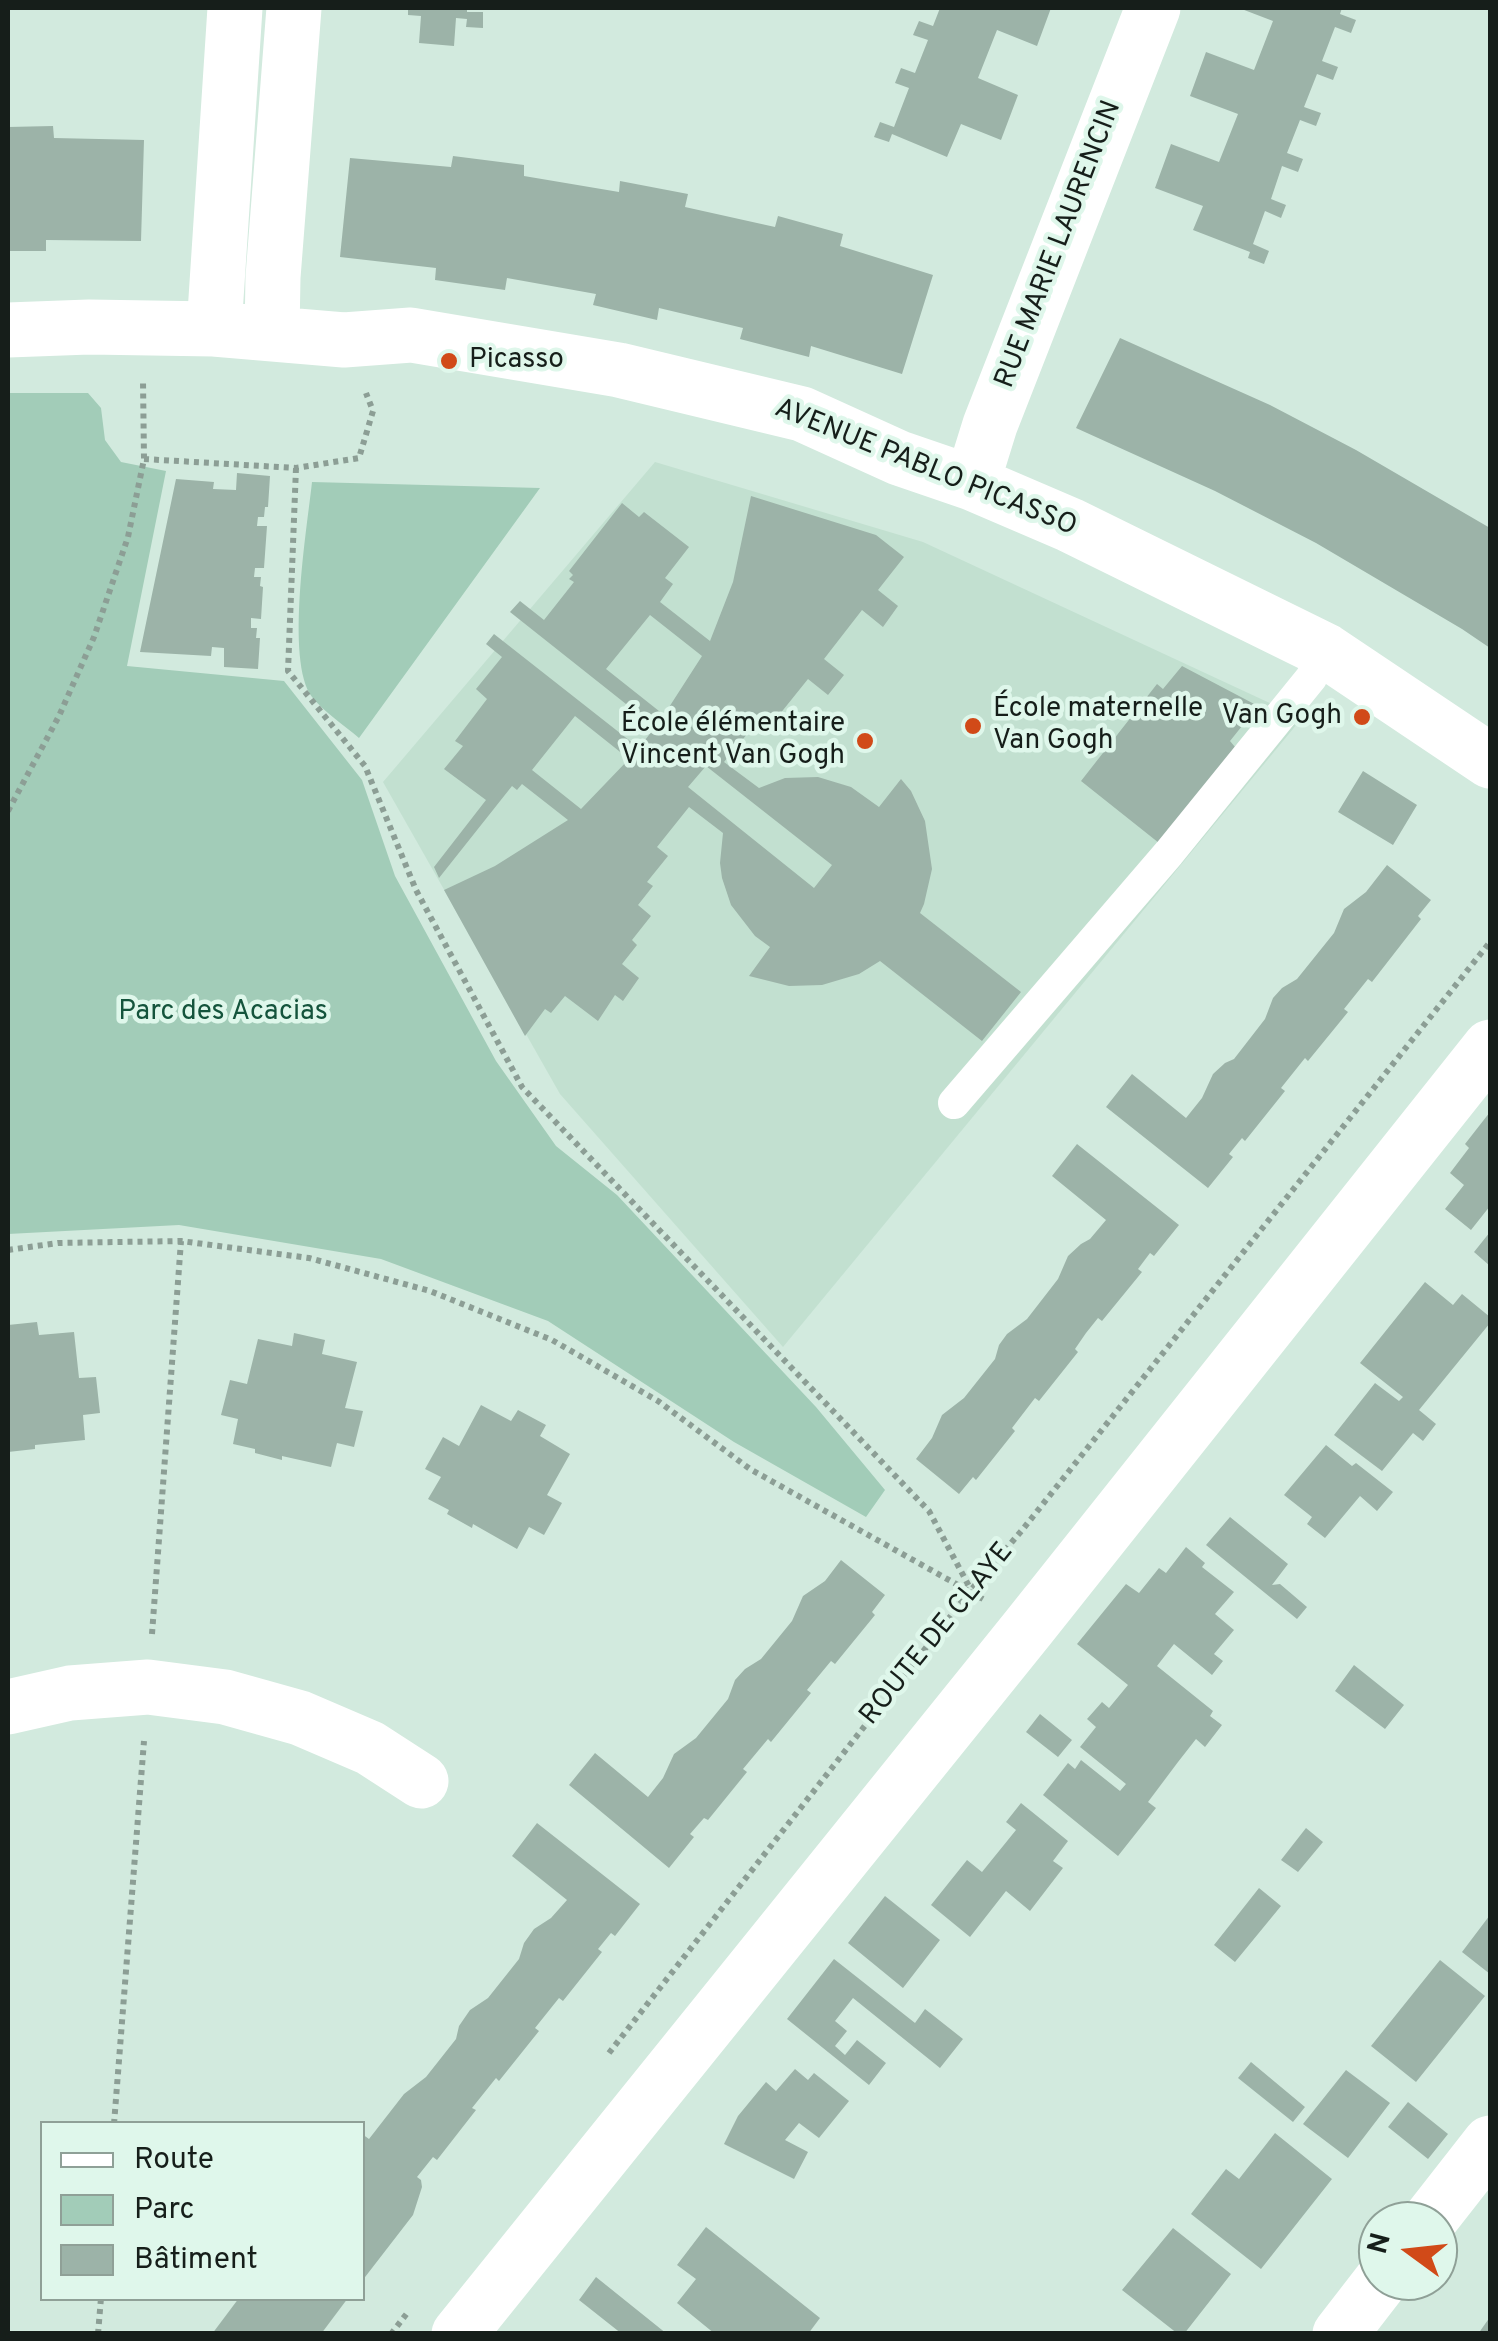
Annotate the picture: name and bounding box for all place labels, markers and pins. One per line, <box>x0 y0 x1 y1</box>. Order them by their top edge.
place label: Picasso <box>469 344 564 378</box>
marker: Picasso <box>438 350 460 372</box>
place label: École maternelle Van Gogh <box>993 693 1203 759</box>
place label: Van Gogh <box>1221 700 1342 734</box>
marker: Van Gogh <box>1351 706 1373 728</box>
place label: École élémentaire Vincent Van Gogh <box>621 708 845 774</box>
marker: École maternelle Van Gogh <box>962 715 984 737</box>
marker: École élémentaire Vincent Van Gogh <box>854 730 876 752</box>

